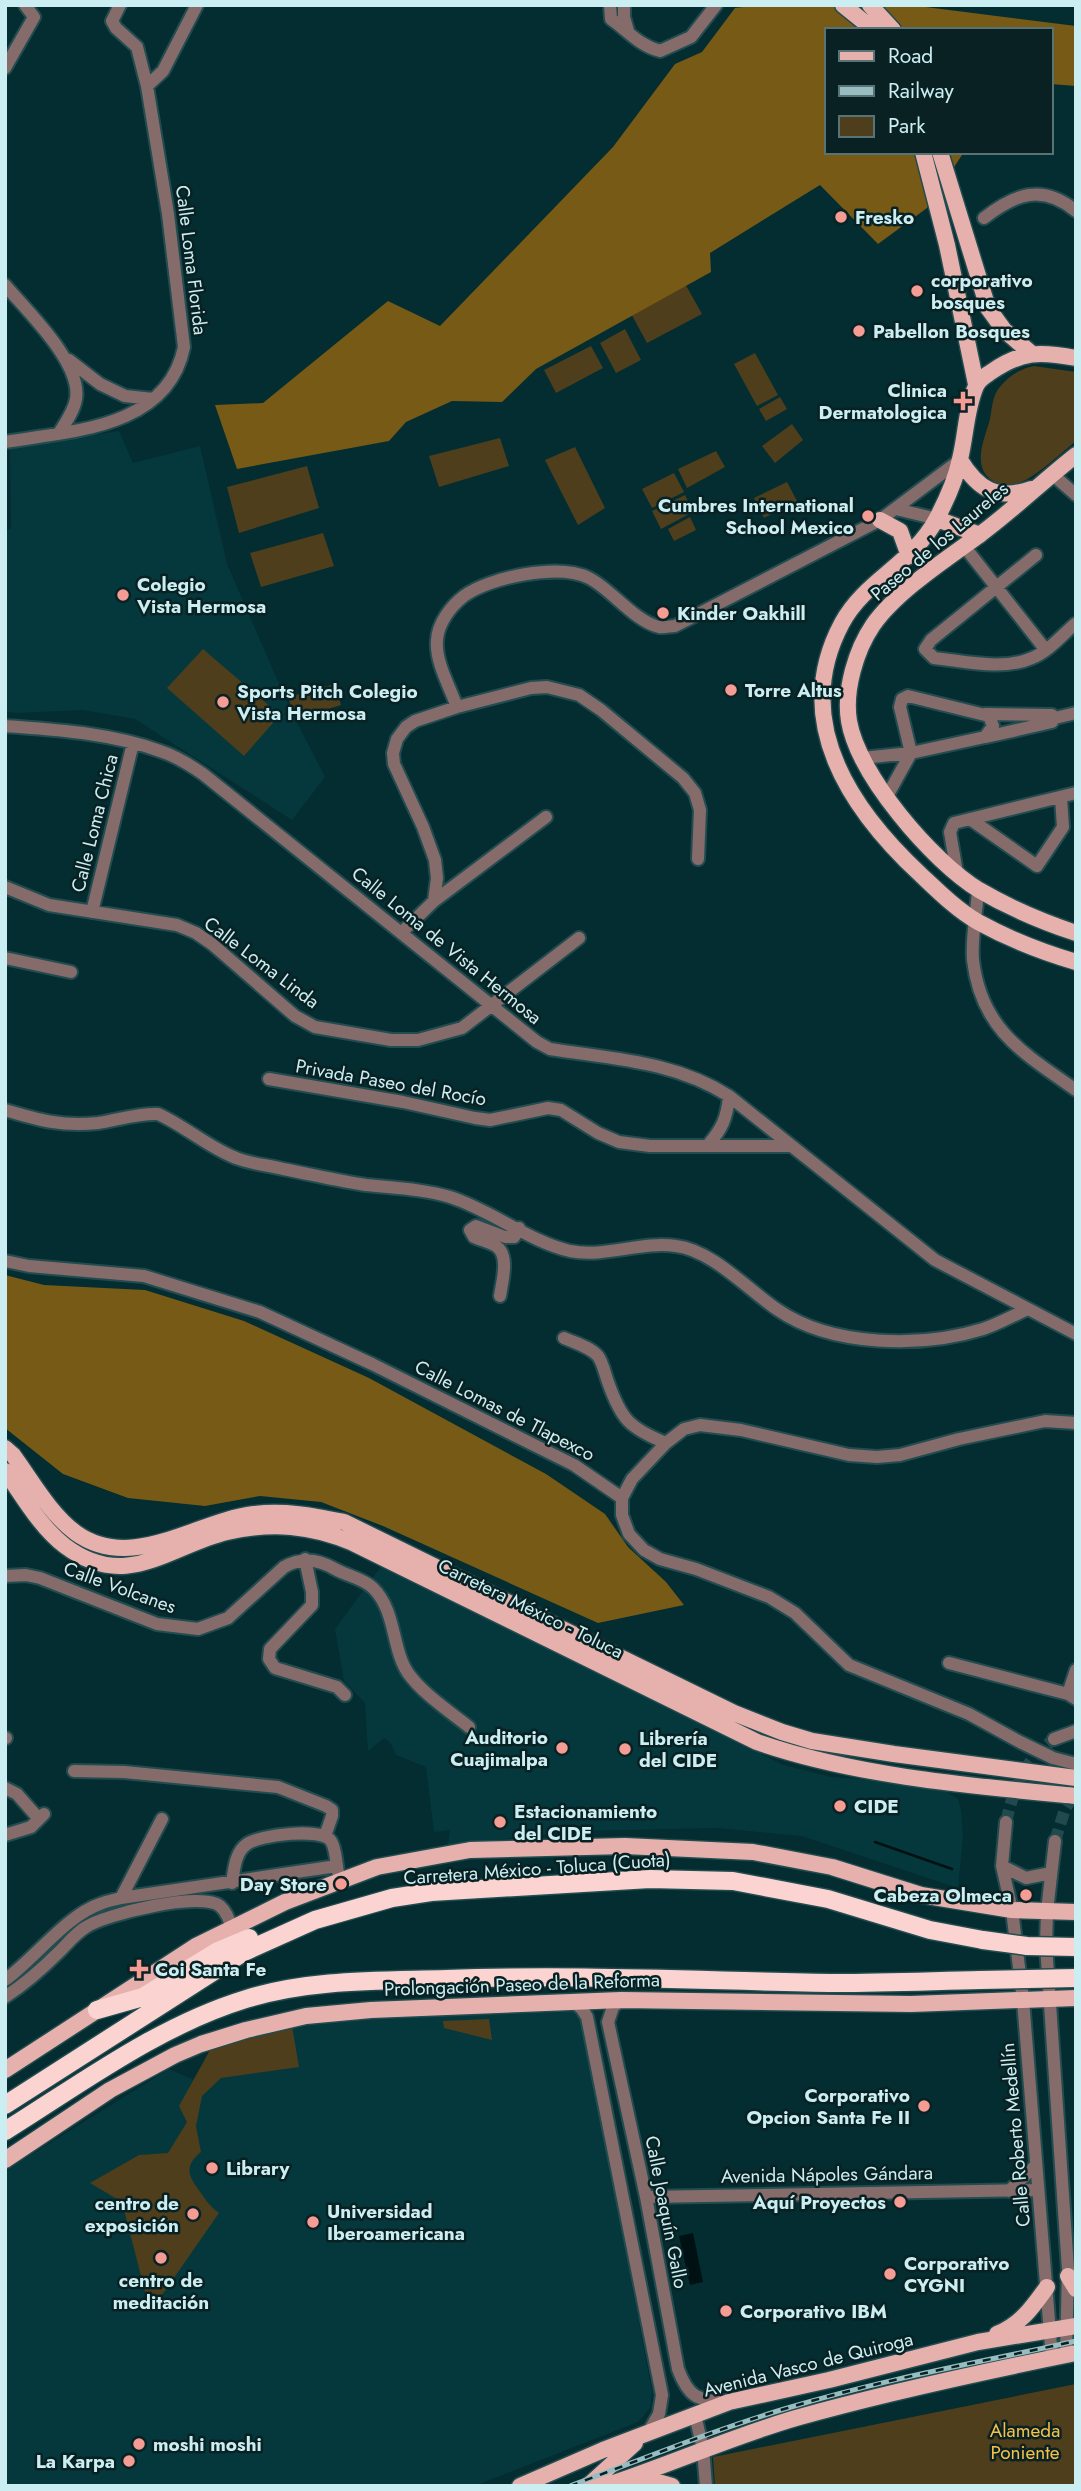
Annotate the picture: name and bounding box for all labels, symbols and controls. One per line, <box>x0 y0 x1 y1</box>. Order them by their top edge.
legend <box>825 28 1053 154</box>
text: Road <box>888 41 933 71</box>
text: Railway <box>888 76 954 106</box>
text: Park <box>888 111 926 141</box>
street label: Calle Loma Florida <box>169 184 214 336</box>
place label: Fresko <box>855 204 914 231</box>
marker: Fresko <box>833 209 849 225</box>
place label: corporativo bosques <box>931 267 1033 316</box>
marker: corporativo bosques <box>909 283 925 299</box>
place label: Pabellon Bosques <box>873 318 1030 345</box>
marker: Pabellon Bosques <box>851 323 867 339</box>
place label: Clinica Dermatologica <box>819 377 947 426</box>
marker: Clinica Dermatologica <box>953 391 973 411</box>
street label: Paseo de los Laureles <box>865 475 1014 607</box>
place label: Cumbres International School Mexico <box>658 492 854 541</box>
marker: Cumbres International School Mexico <box>860 508 876 524</box>
place label: Colegio Vista Hermosa <box>136 571 266 620</box>
marker: Colegio Vista Hermosa <box>115 587 131 603</box>
place label: Kinder Oakhill <box>677 600 806 627</box>
marker: Kinder Oakhill <box>655 605 671 621</box>
place label: Torre Altus <box>745 677 842 704</box>
place label: Sports Pitch Colegio Vista Hermosa <box>236 678 418 727</box>
marker: Torre Altus <box>723 682 739 698</box>
marker: Sports Pitch Colegio Vista Hermosa <box>215 694 231 710</box>
street label: Calle Loma Chica <box>64 751 125 895</box>
street label: Calle Loma de Vista Hermosa <box>346 860 548 1031</box>
street label: Calle Loma Linda <box>198 910 325 1015</box>
street label: Privada Paseo del Rocío <box>293 1052 488 1113</box>
street label: Calle Lomas de Tlapexco <box>410 1353 599 1468</box>
street label: Carretera México - Toluca <box>434 1552 628 1665</box>
street label: Calle Volcanes <box>60 1555 180 1620</box>
place label: Auditorio Cuajimalpa <box>450 1724 548 1773</box>
place label: Librería del CIDE <box>639 1725 717 1774</box>
marker: Auditorio Cuajimalpa <box>554 1740 570 1756</box>
marker: Librería del CIDE <box>617 1741 633 1757</box>
place label: CIDE <box>854 1793 899 1820</box>
place label: Estacionamiento del CIDE <box>514 1798 657 1847</box>
marker: CIDE <box>832 1798 848 1814</box>
marker: Estacionamiento del CIDE <box>492 1814 508 1830</box>
street label: Carretera México - Toluca (Cuota) <box>403 1846 672 1891</box>
place label: Day Store <box>240 1871 327 1898</box>
marker: Day Store <box>333 1876 349 1892</box>
place label: Cabeza Olmeca <box>873 1882 1012 1909</box>
marker: Cabeza Olmeca <box>1018 1887 1034 1903</box>
place label: Coi Santa Fe <box>155 1956 266 1983</box>
marker: Coi Santa Fe <box>129 1959 149 1979</box>
street label: Prolongación Paseo de la Reforma <box>384 1966 660 2003</box>
street label: Calle Roberto Medellín <box>994 2042 1037 2228</box>
place label: Corporativo Opcion Santa Fe II <box>747 2082 910 2131</box>
marker: Corporativo Opcion Santa Fe II <box>916 2098 932 2114</box>
street label: Calle Joaquín Gallo <box>638 2134 695 2291</box>
place label: Library <box>226 2155 290 2182</box>
street label: Avenida Nápoles Gándara <box>721 2159 933 2190</box>
marker: Library <box>204 2160 220 2176</box>
place label: Aquí Proyectos <box>752 2189 886 2216</box>
place label: centro de exposición <box>85 2190 179 2239</box>
marker: Aquí Proyectos <box>892 2194 908 2210</box>
place label: Universidad Iberoamericana <box>327 2198 465 2247</box>
marker: centro de exposición <box>185 2206 201 2222</box>
marker: Universidad Iberoamericana <box>305 2214 321 2230</box>
marker: centro de meditación <box>153 2250 169 2266</box>
place label: Corporativo CYGNI <box>904 2250 1010 2299</box>
marker: Corporativo CYGNI <box>882 2266 898 2282</box>
place label: centro de meditación <box>113 2267 209 2316</box>
place label: Corporativo IBM <box>740 2298 887 2325</box>
marker: Corporativo IBM <box>718 2303 734 2319</box>
street label: Avenida Vasco de Quiroga <box>700 2325 916 2404</box>
park label: Alameda Poniente <box>990 2417 1060 2466</box>
place label: moshi moshi <box>153 2431 262 2458</box>
marker: moshi moshi <box>131 2436 147 2452</box>
place label: La Karpa <box>36 2448 115 2475</box>
marker: La Karpa <box>121 2453 137 2469</box>

